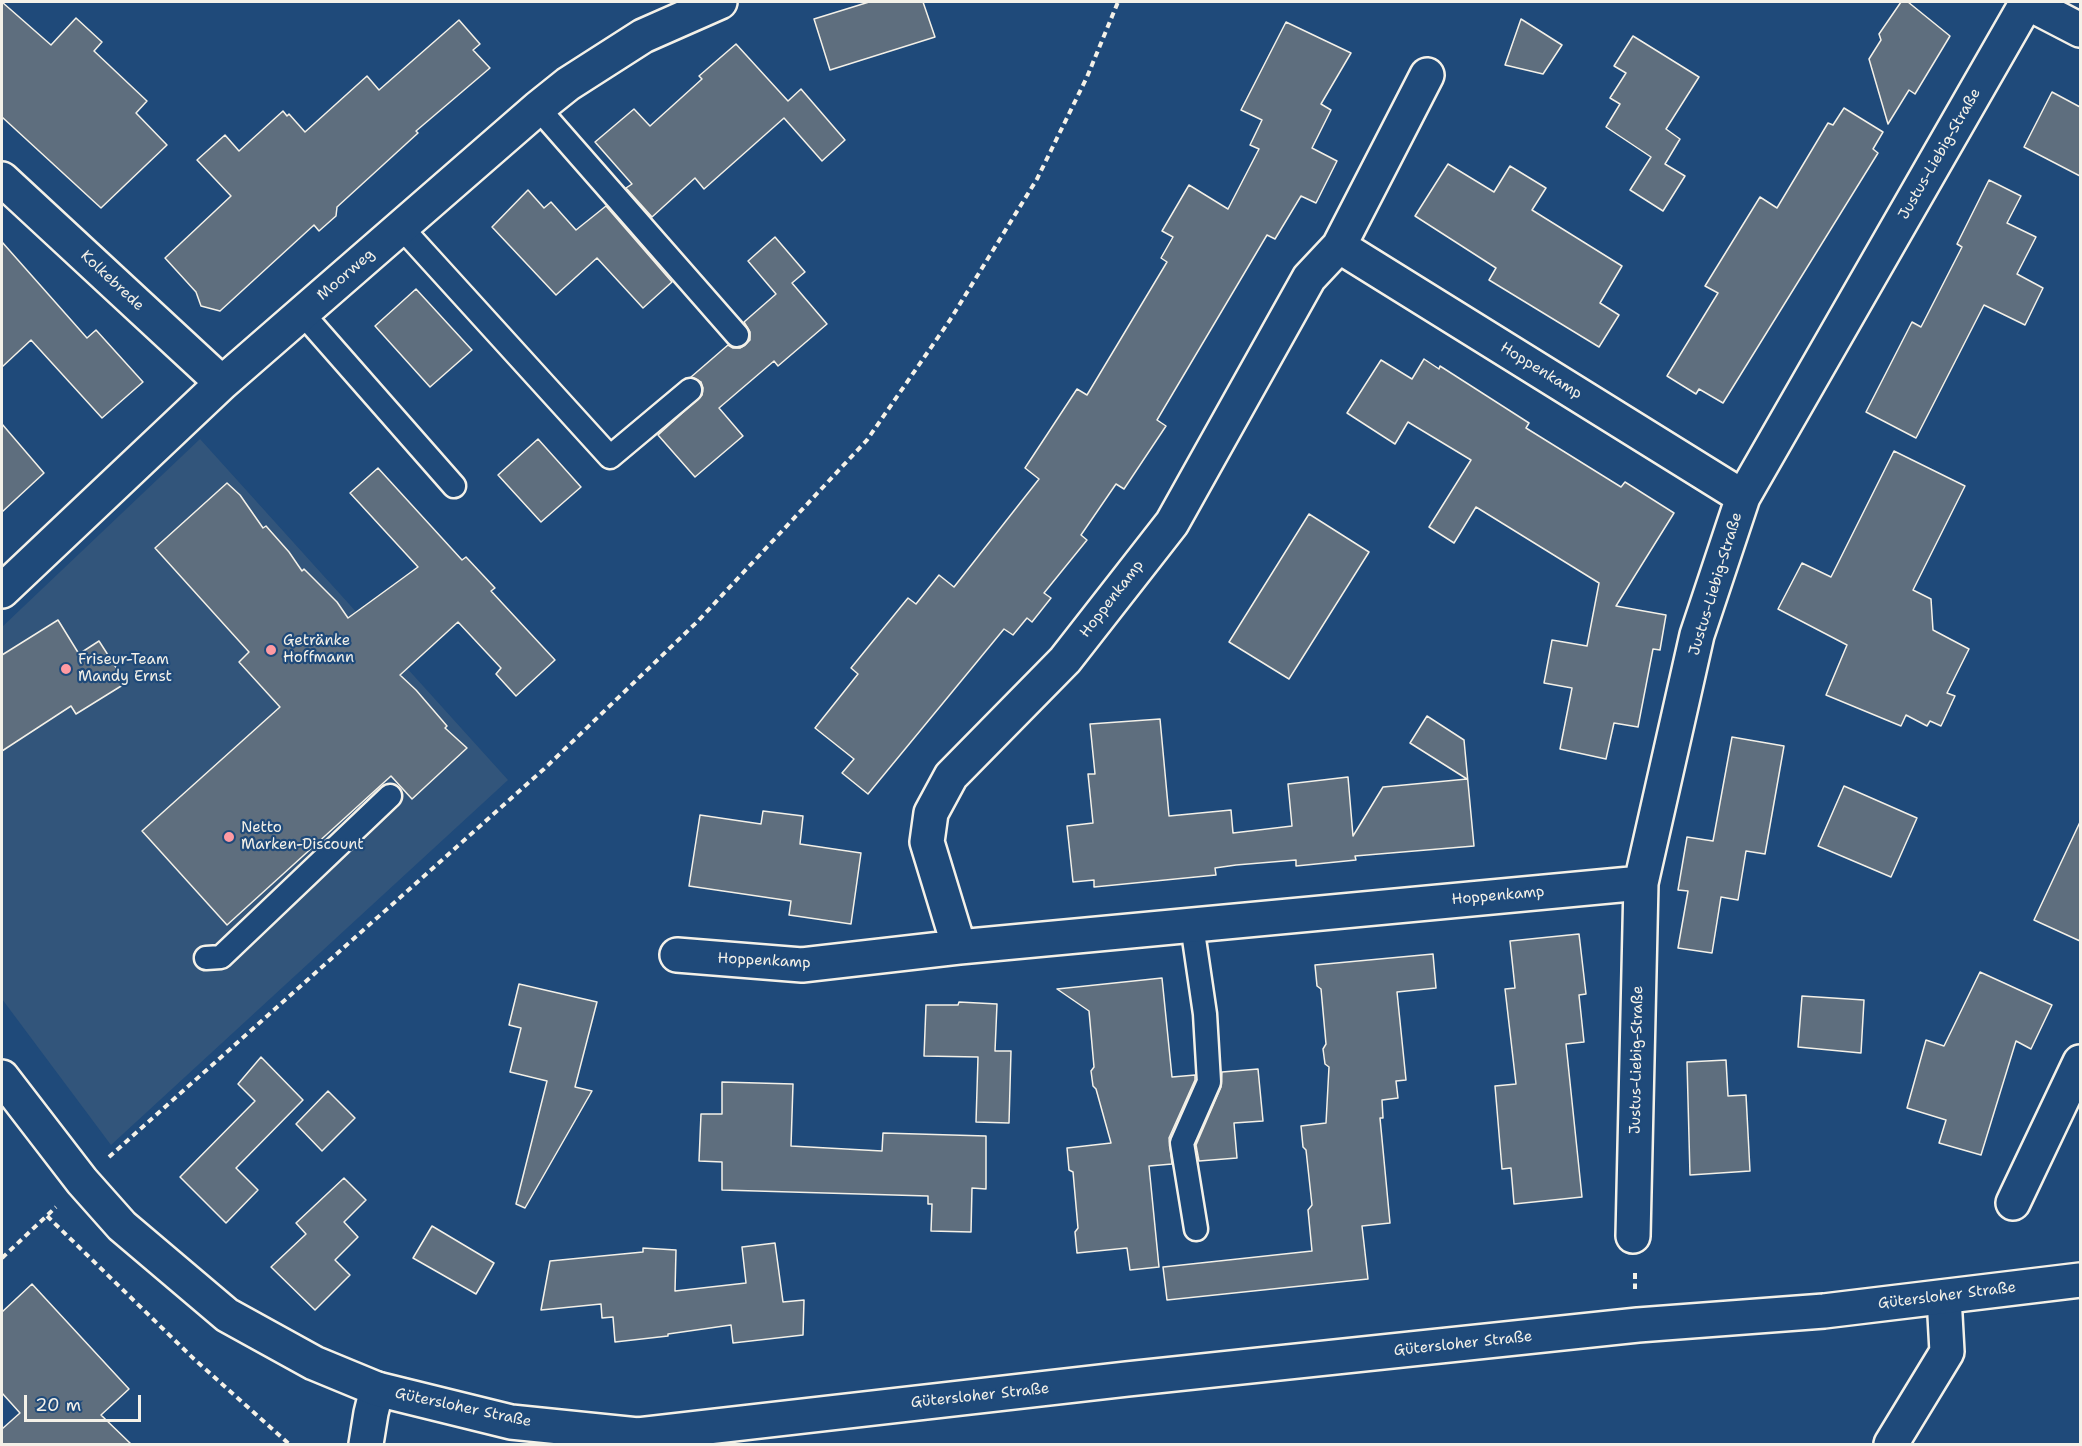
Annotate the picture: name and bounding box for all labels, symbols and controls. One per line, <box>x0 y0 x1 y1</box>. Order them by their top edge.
street label: Justus-Liebig-Straße <box>1895 85 1985 223</box>
street label: Moorweg <box>314 245 378 305</box>
street label: Kolkebrede <box>77 247 147 315</box>
street label: Hoppenkamp <box>1497 339 1585 403</box>
street label: Justus-Liebig-Straße <box>1686 510 1746 658</box>
street label: Hoppenkamp <box>1076 557 1148 641</box>
place label: Getränke Hoffmann <box>283 632 354 667</box>
marker: Getränke Hoffmann <box>264 643 278 657</box>
place label: Friseur-Team Mandy Ernst <box>78 651 172 686</box>
marker: Friseur-Team Mandy Ernst <box>59 662 73 676</box>
place label: Netto Marken-Discount <box>241 819 364 854</box>
marker: Netto Marken-Discount <box>222 830 236 844</box>
street label: Hoppenkamp <box>1451 883 1545 909</box>
street label: Hoppenkamp <box>717 950 811 972</box>
street label: Justus-Liebig-Straße <box>1627 986 1647 1134</box>
street label: Gütersloher Straße <box>1877 1279 2017 1313</box>
street label: Gütersloher Straße <box>1393 1328 1533 1360</box>
street label: Gütersloher Straße <box>910 1380 1050 1412</box>
scale bar <box>27 1383 144 1421</box>
street label: Gütersloher Straße <box>393 1385 533 1431</box>
text: 20 m <box>35 1393 81 1417</box>

